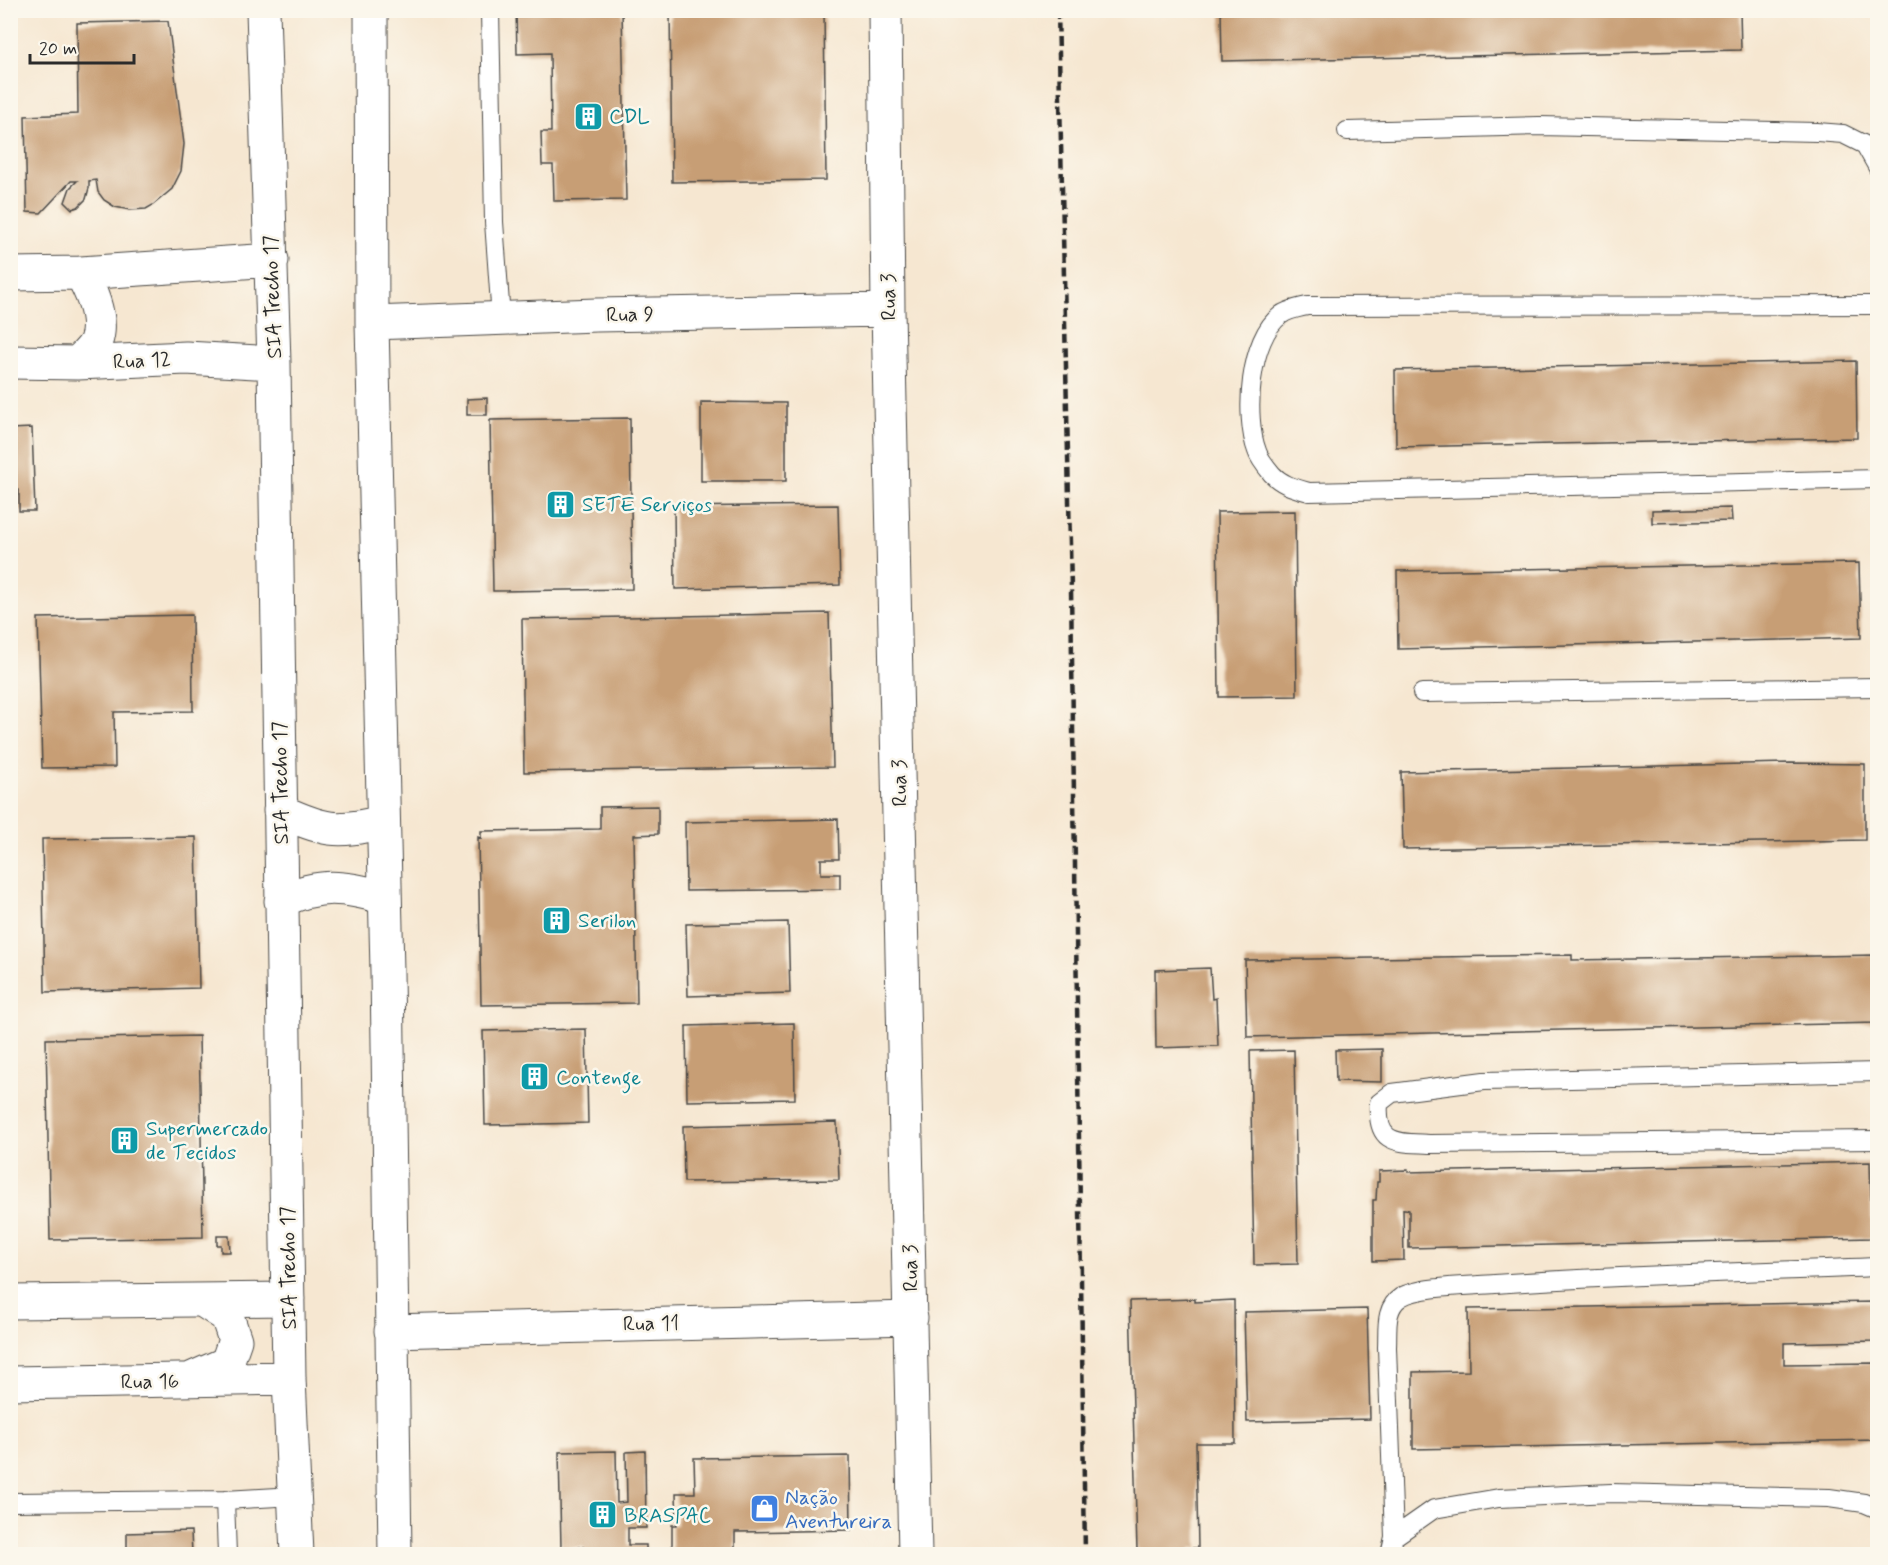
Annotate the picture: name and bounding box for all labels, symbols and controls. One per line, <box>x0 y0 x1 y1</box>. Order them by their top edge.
scale bar <box>30 27 134 65</box>
text: 20 m <box>39 37 77 61</box>
building icon: CDL <box>572 100 604 132</box>
place label: CDL <box>609 103 650 131</box>
street label: SIA Trecho 17 <box>257 235 289 359</box>
street label: Rua 3 <box>875 273 903 321</box>
street label: Rua 9 <box>606 301 654 329</box>
street label: Rua 12 <box>112 345 172 377</box>
building icon: SETE Serviços <box>545 488 577 520</box>
place label: SETE Serviços <box>582 491 712 519</box>
street label: SIA Trecho 17 <box>266 721 296 845</box>
street label: Rua 3 <box>886 759 914 807</box>
building icon: Serilon <box>541 904 573 936</box>
place label: Serilon <box>578 907 636 935</box>
building icon: Contenge <box>519 1061 551 1093</box>
place label: Contenge <box>556 1064 641 1094</box>
place label: Supermercado de Tecidos <box>146 1115 268 1167</box>
building icon: Supermercado de Tecidos <box>109 1124 141 1156</box>
street label: SIA Trecho 17 <box>274 1206 304 1330</box>
street label: Rua 3 <box>897 1244 925 1292</box>
street label: Rua 11 <box>623 1310 679 1338</box>
street label: Rua 16 <box>120 1367 180 1397</box>
place label: Nação Aventureira <box>785 1484 892 1536</box>
shop icon: Nação Aventureira <box>748 1493 780 1525</box>
building icon: BRASPAC <box>587 1499 619 1531</box>
place label: BRASPAC <box>624 1502 711 1530</box>

